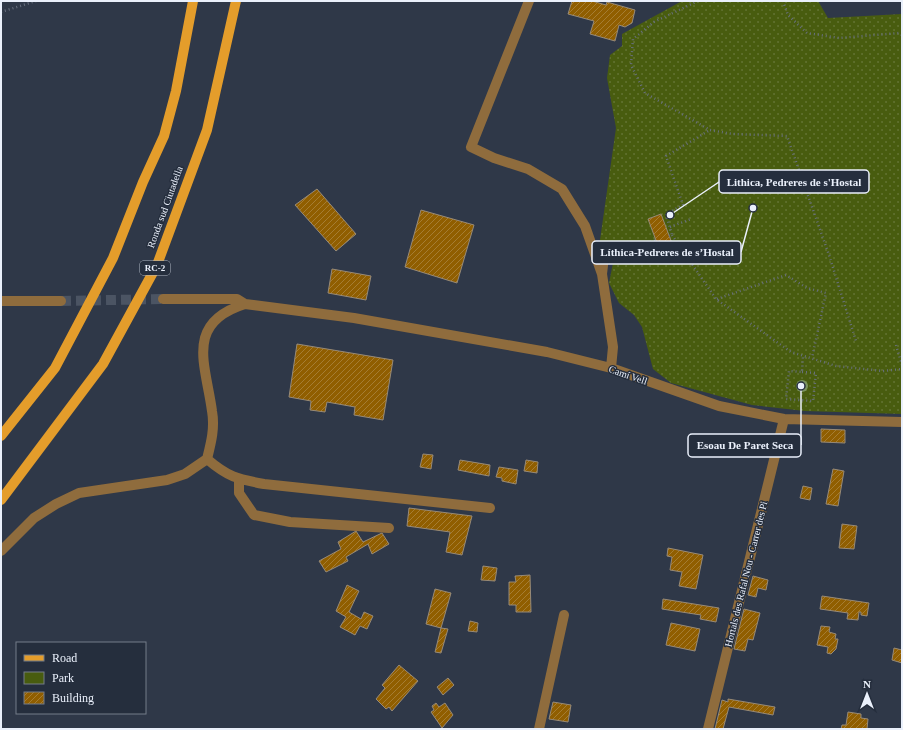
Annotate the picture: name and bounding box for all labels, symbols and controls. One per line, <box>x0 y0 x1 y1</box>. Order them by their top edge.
street label: Ronda sud Ciutadella <box>145 164 185 249</box>
callout: Lithica, Pedreres de s'Hostal <box>719 170 869 193</box>
text: Lithica, Pedreres de s'Hostal <box>727 176 861 188</box>
callout: Líthica-Pedreres de s’Hostal <box>592 241 741 264</box>
text: Líthica-Pedreres de s’Hostal <box>600 246 734 258</box>
road number: RC-2 <box>140 261 170 275</box>
street label: Camí Vell <box>607 363 649 387</box>
callout: Esoau De Paret Seca <box>688 434 801 457</box>
text: Esoau De Paret Seca <box>697 439 794 451</box>
street label: Hortals des Rafal Nou - Carrer des Pi <box>723 500 769 648</box>
legend <box>16 642 146 714</box>
text: Road <box>52 651 77 665</box>
text: Park <box>52 671 74 685</box>
north arrow <box>847 674 887 714</box>
text: N <box>863 678 871 690</box>
text: Building <box>52 691 94 705</box>

